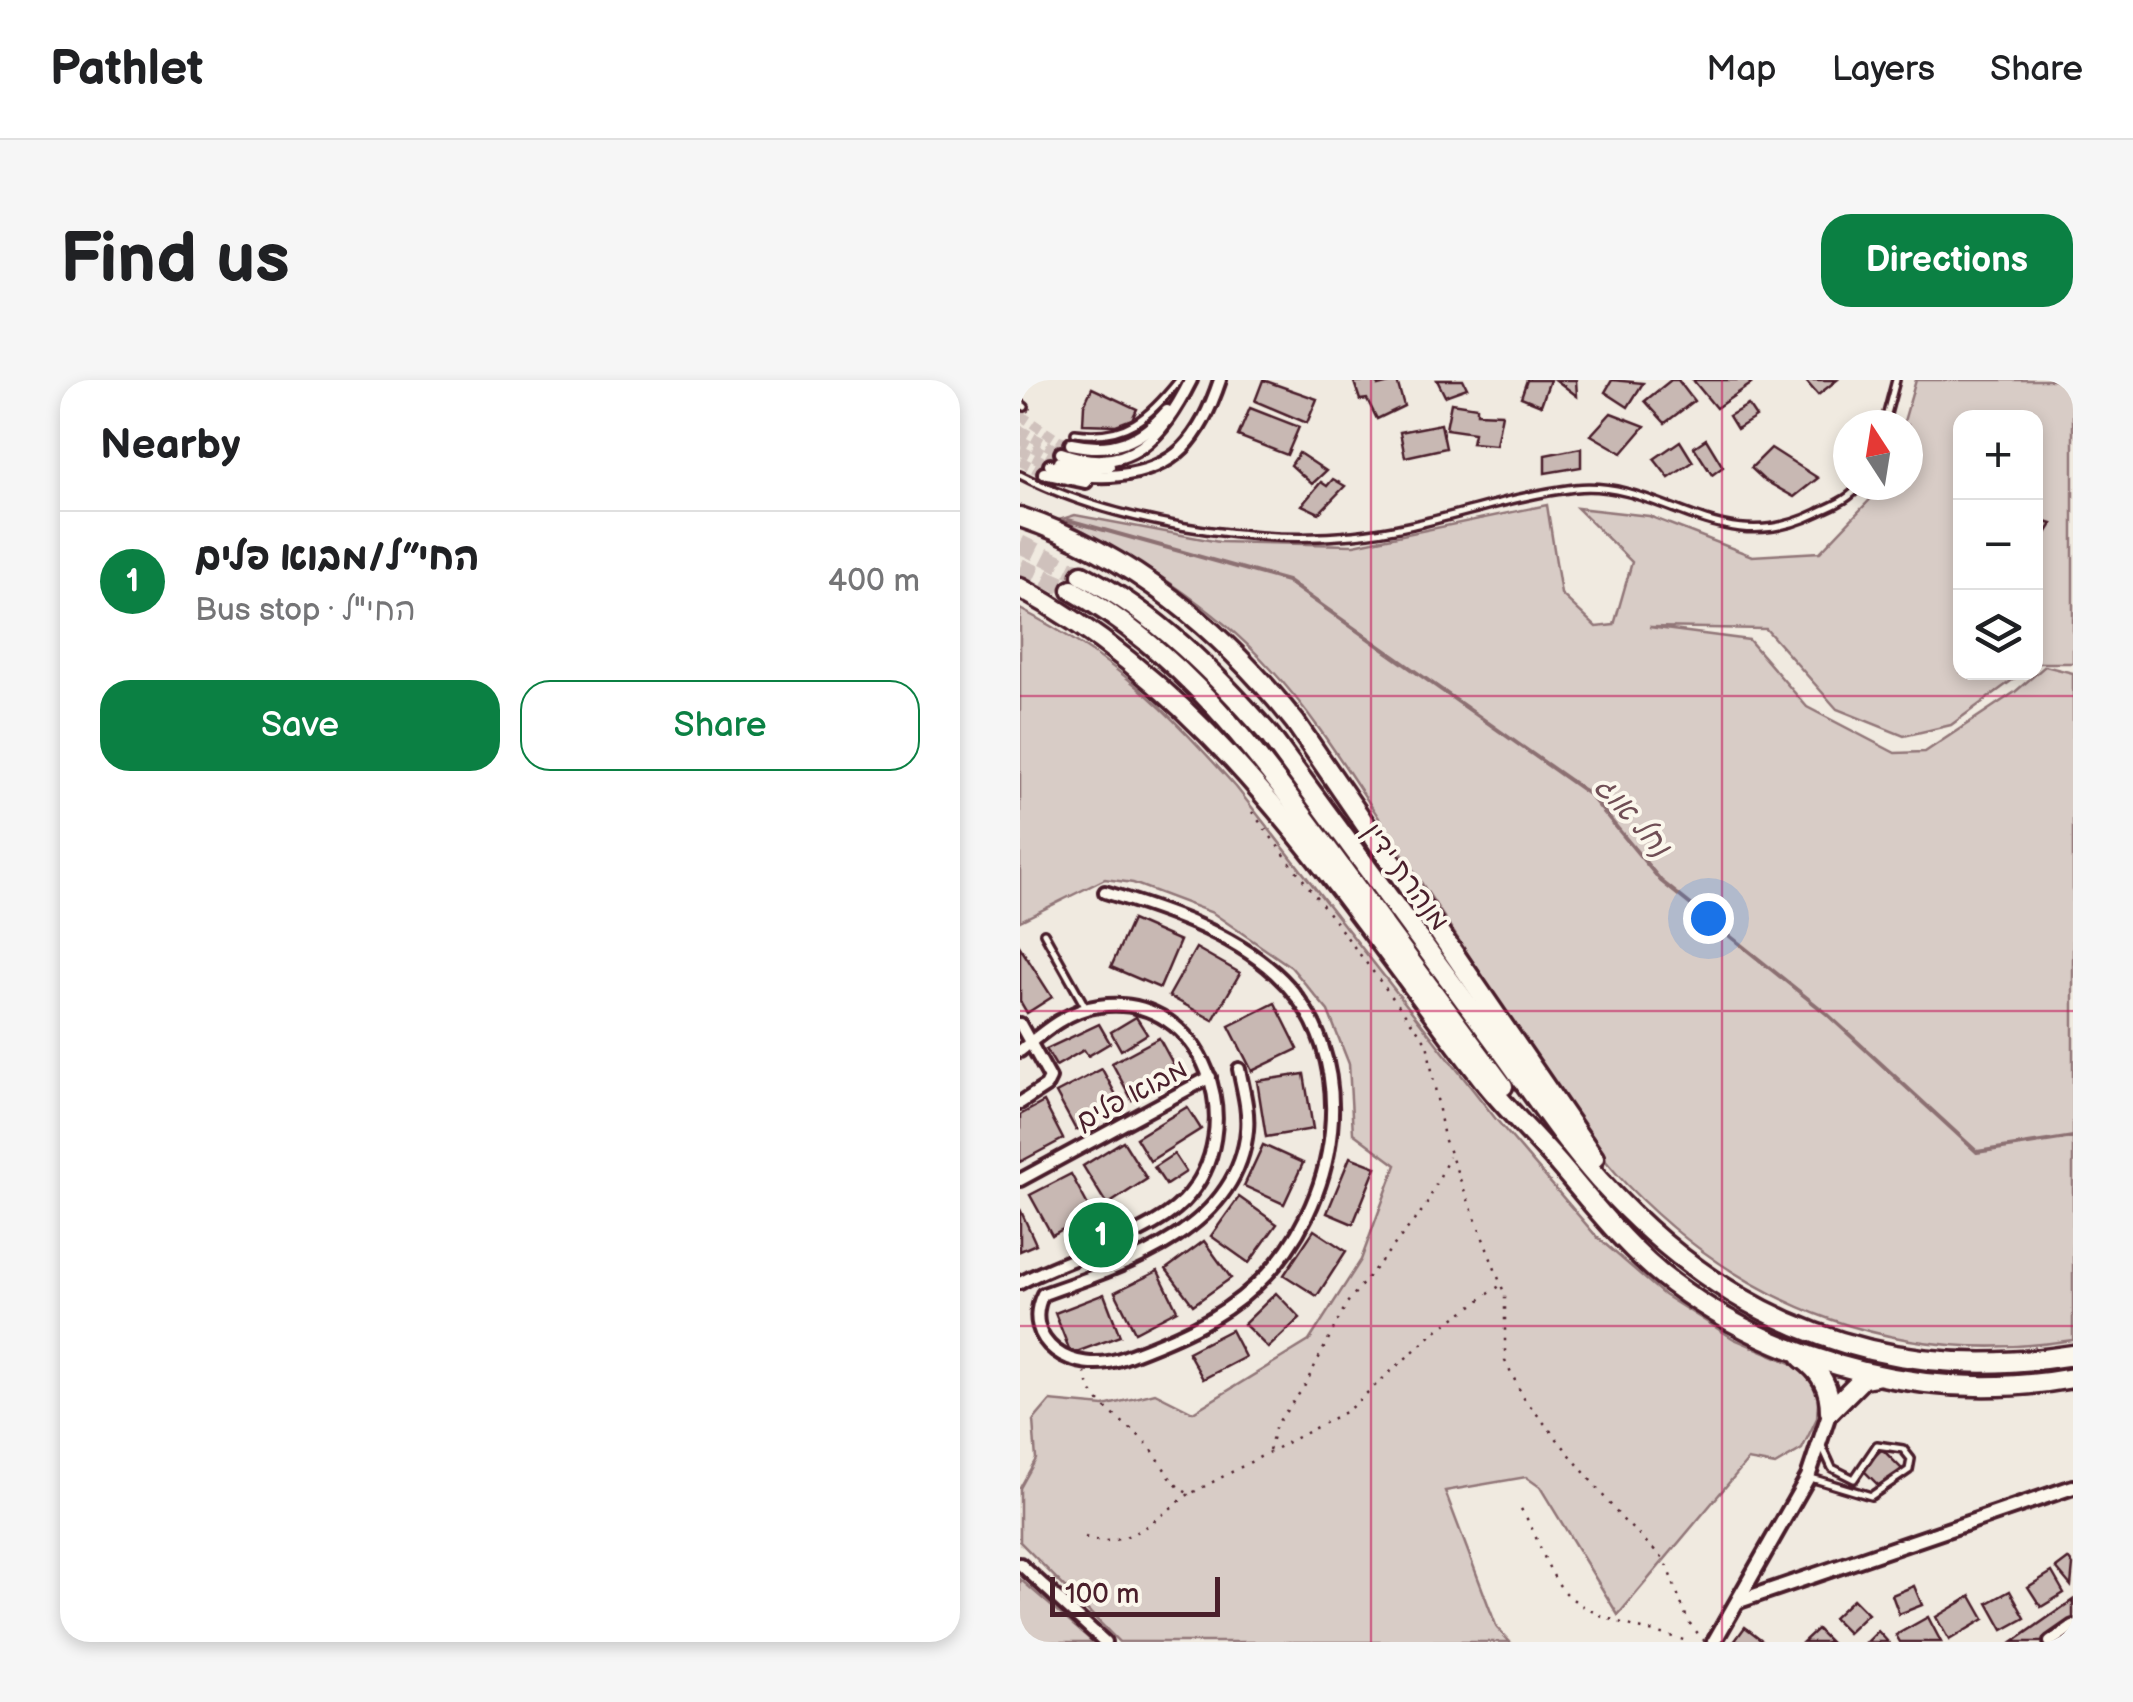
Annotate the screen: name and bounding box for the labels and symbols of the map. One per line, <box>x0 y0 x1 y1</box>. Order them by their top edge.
north arrow <box>1833 410 1923 500</box>
water label: נחל אוג <box>1587 769 1679 866</box>
street label: מנהרת ידין <box>1356 817 1456 937</box>
your location <box>1683 893 1734 944</box>
street label: מבוא פלים <box>1070 1052 1193 1138</box>
pin: 1 <box>1068 1198 1134 1272</box>
scale bar <box>1050 1572 1220 1616</box>

